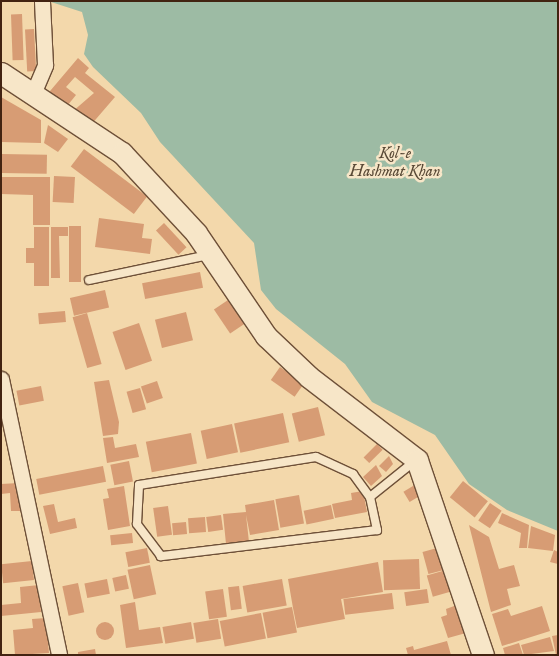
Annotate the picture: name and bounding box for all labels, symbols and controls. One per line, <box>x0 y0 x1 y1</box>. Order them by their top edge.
water label: Kol-e Hashmat Khan <box>350 144 440 182</box>

